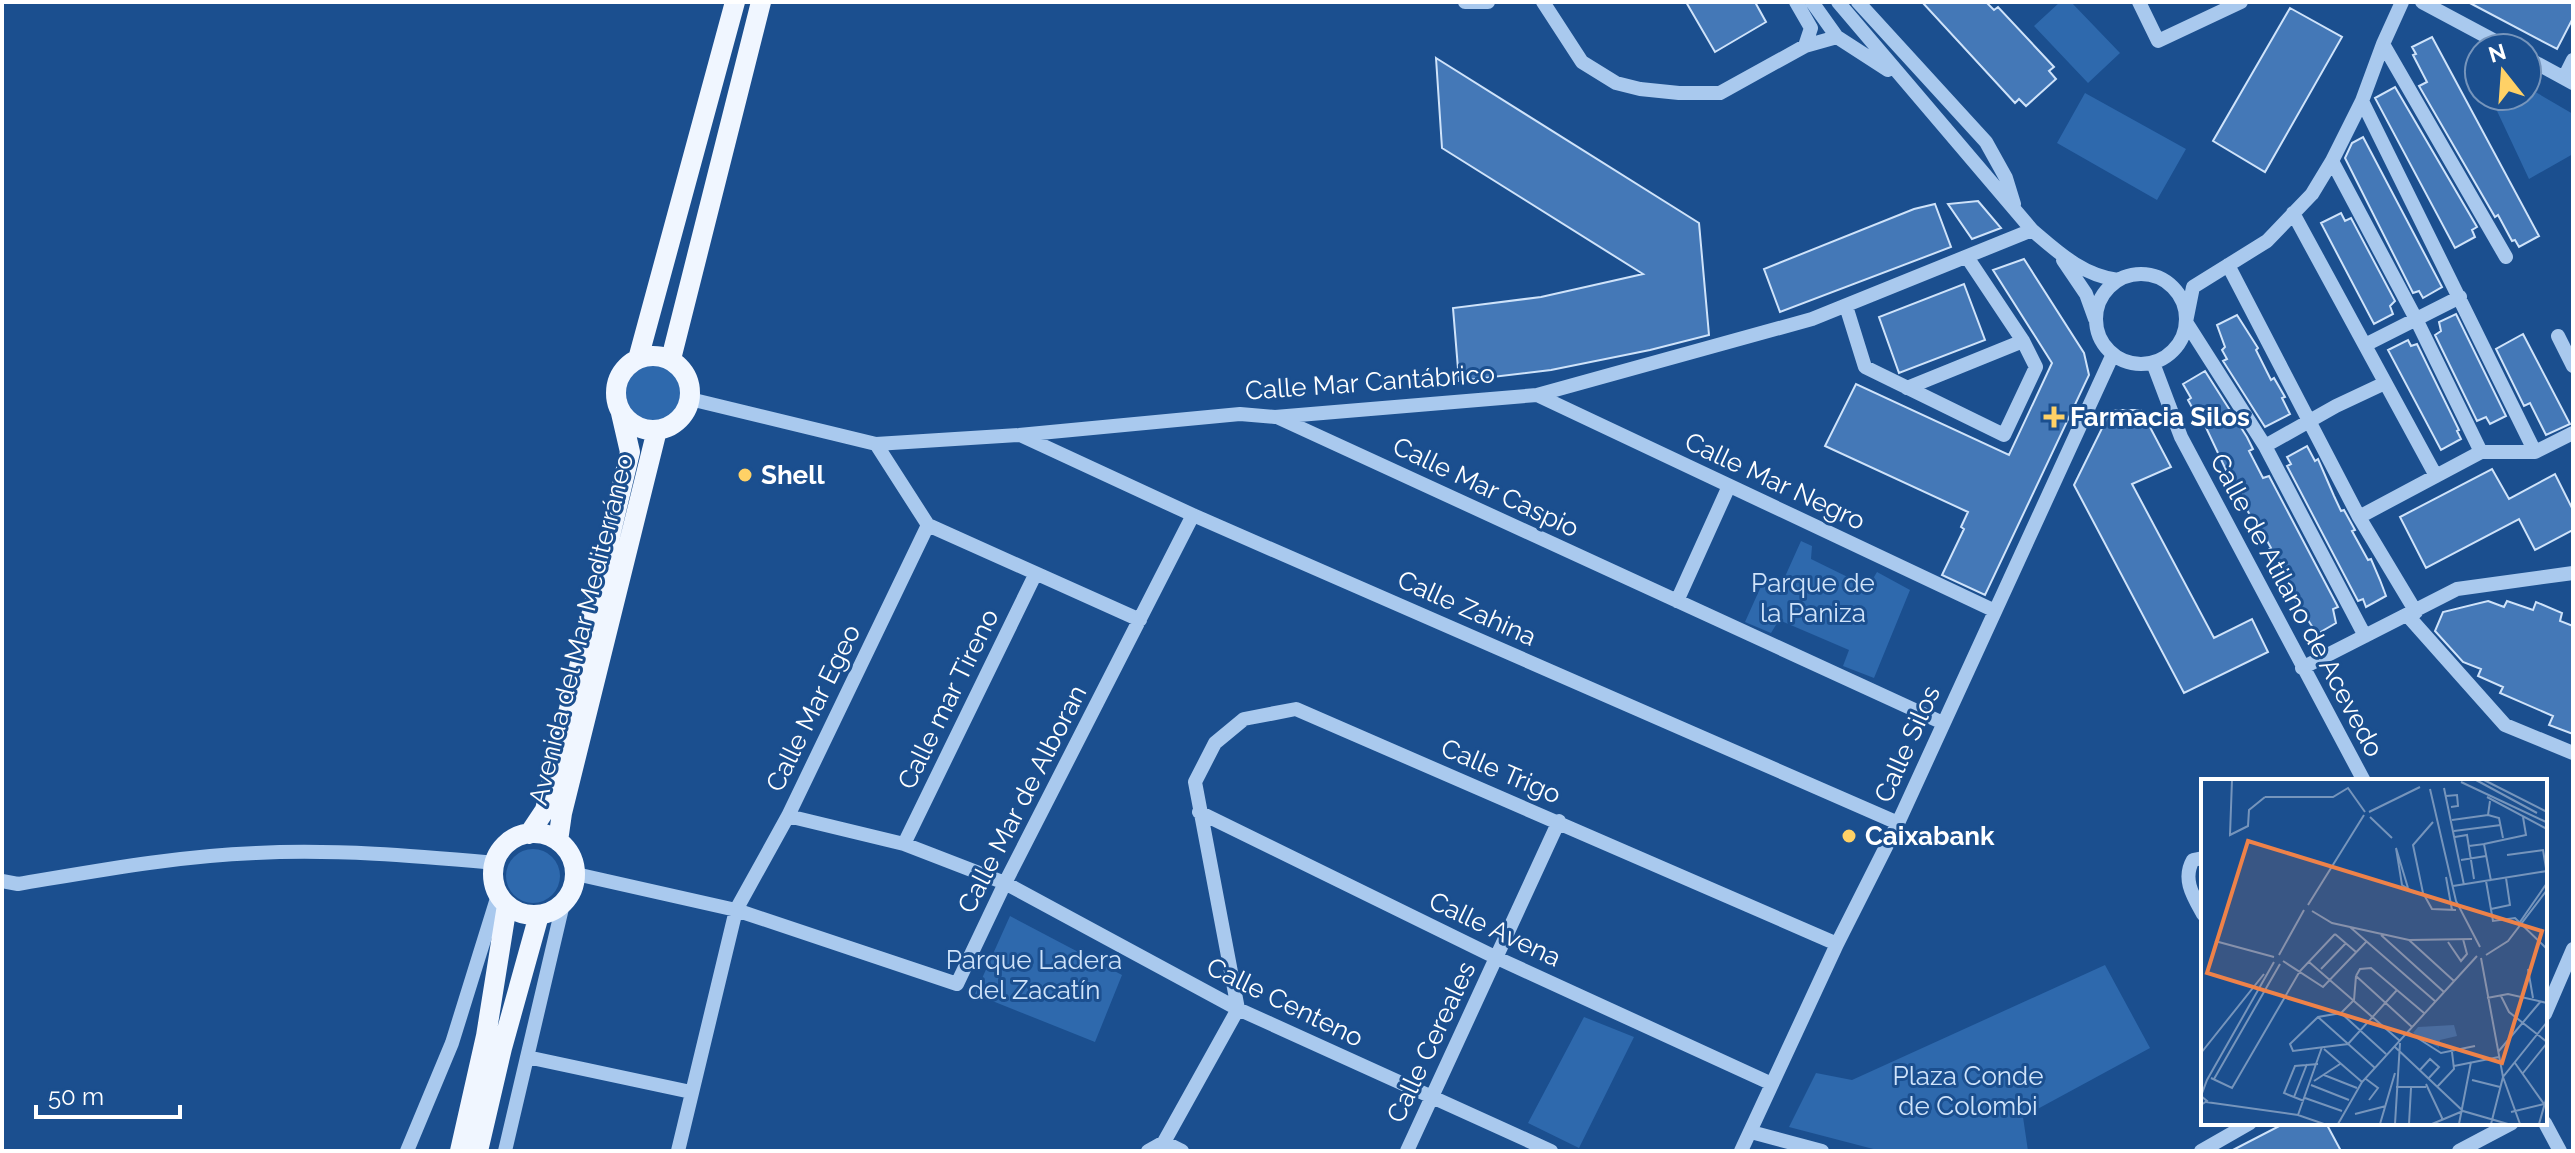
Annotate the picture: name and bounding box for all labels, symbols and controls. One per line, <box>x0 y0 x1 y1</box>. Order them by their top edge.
north arrow <box>2463 32 2543 112</box>
text: N <box>2485 38 2509 68</box>
street label: Calle Mar Cantábrico <box>1244 358 1496 406</box>
place label: Farmacia Silos <box>2070 402 2250 432</box>
marker: Farmacia Silos <box>2045 408 2063 426</box>
street label: Calle Mar Negro <box>1680 426 1870 536</box>
street label: Calle Mar Caspio <box>1388 431 1584 543</box>
street label: Calle de Atilano de Acevedo <box>2204 448 2390 762</box>
street label: Avenida del Mar Mediterráneo <box>523 450 639 808</box>
place label: Shell <box>761 460 825 490</box>
marker: Shell <box>736 466 754 484</box>
street label: Calle Zahina <box>1393 564 1541 652</box>
park label: Parque de la Paniza <box>1751 568 1875 628</box>
street label: Calle mar Tireno <box>891 604 1005 794</box>
street label: Calle Mar Egeo <box>760 620 866 796</box>
street label: Calle Mar de Alboran <box>951 680 1093 918</box>
street label: Calle Silos <box>1868 681 1946 807</box>
street label: Calle Trigo <box>1437 732 1565 810</box>
inset map <box>2201 779 2547 1125</box>
place label: Caixabank <box>1865 821 1995 851</box>
marker: Caixabank <box>1840 827 1858 845</box>
street label: Calle Avena <box>1424 885 1566 973</box>
park label: Parque Ladera del Zacatín <box>946 945 1122 1005</box>
street label: Calle Centeno <box>1202 951 1368 1053</box>
street label: Calle Cereales <box>1381 957 1481 1127</box>
park label: Plaza Conde de Colombi <box>1893 1061 2043 1121</box>
scale bar <box>36 1069 180 1119</box>
text: 50 m <box>48 1082 104 1111</box>

